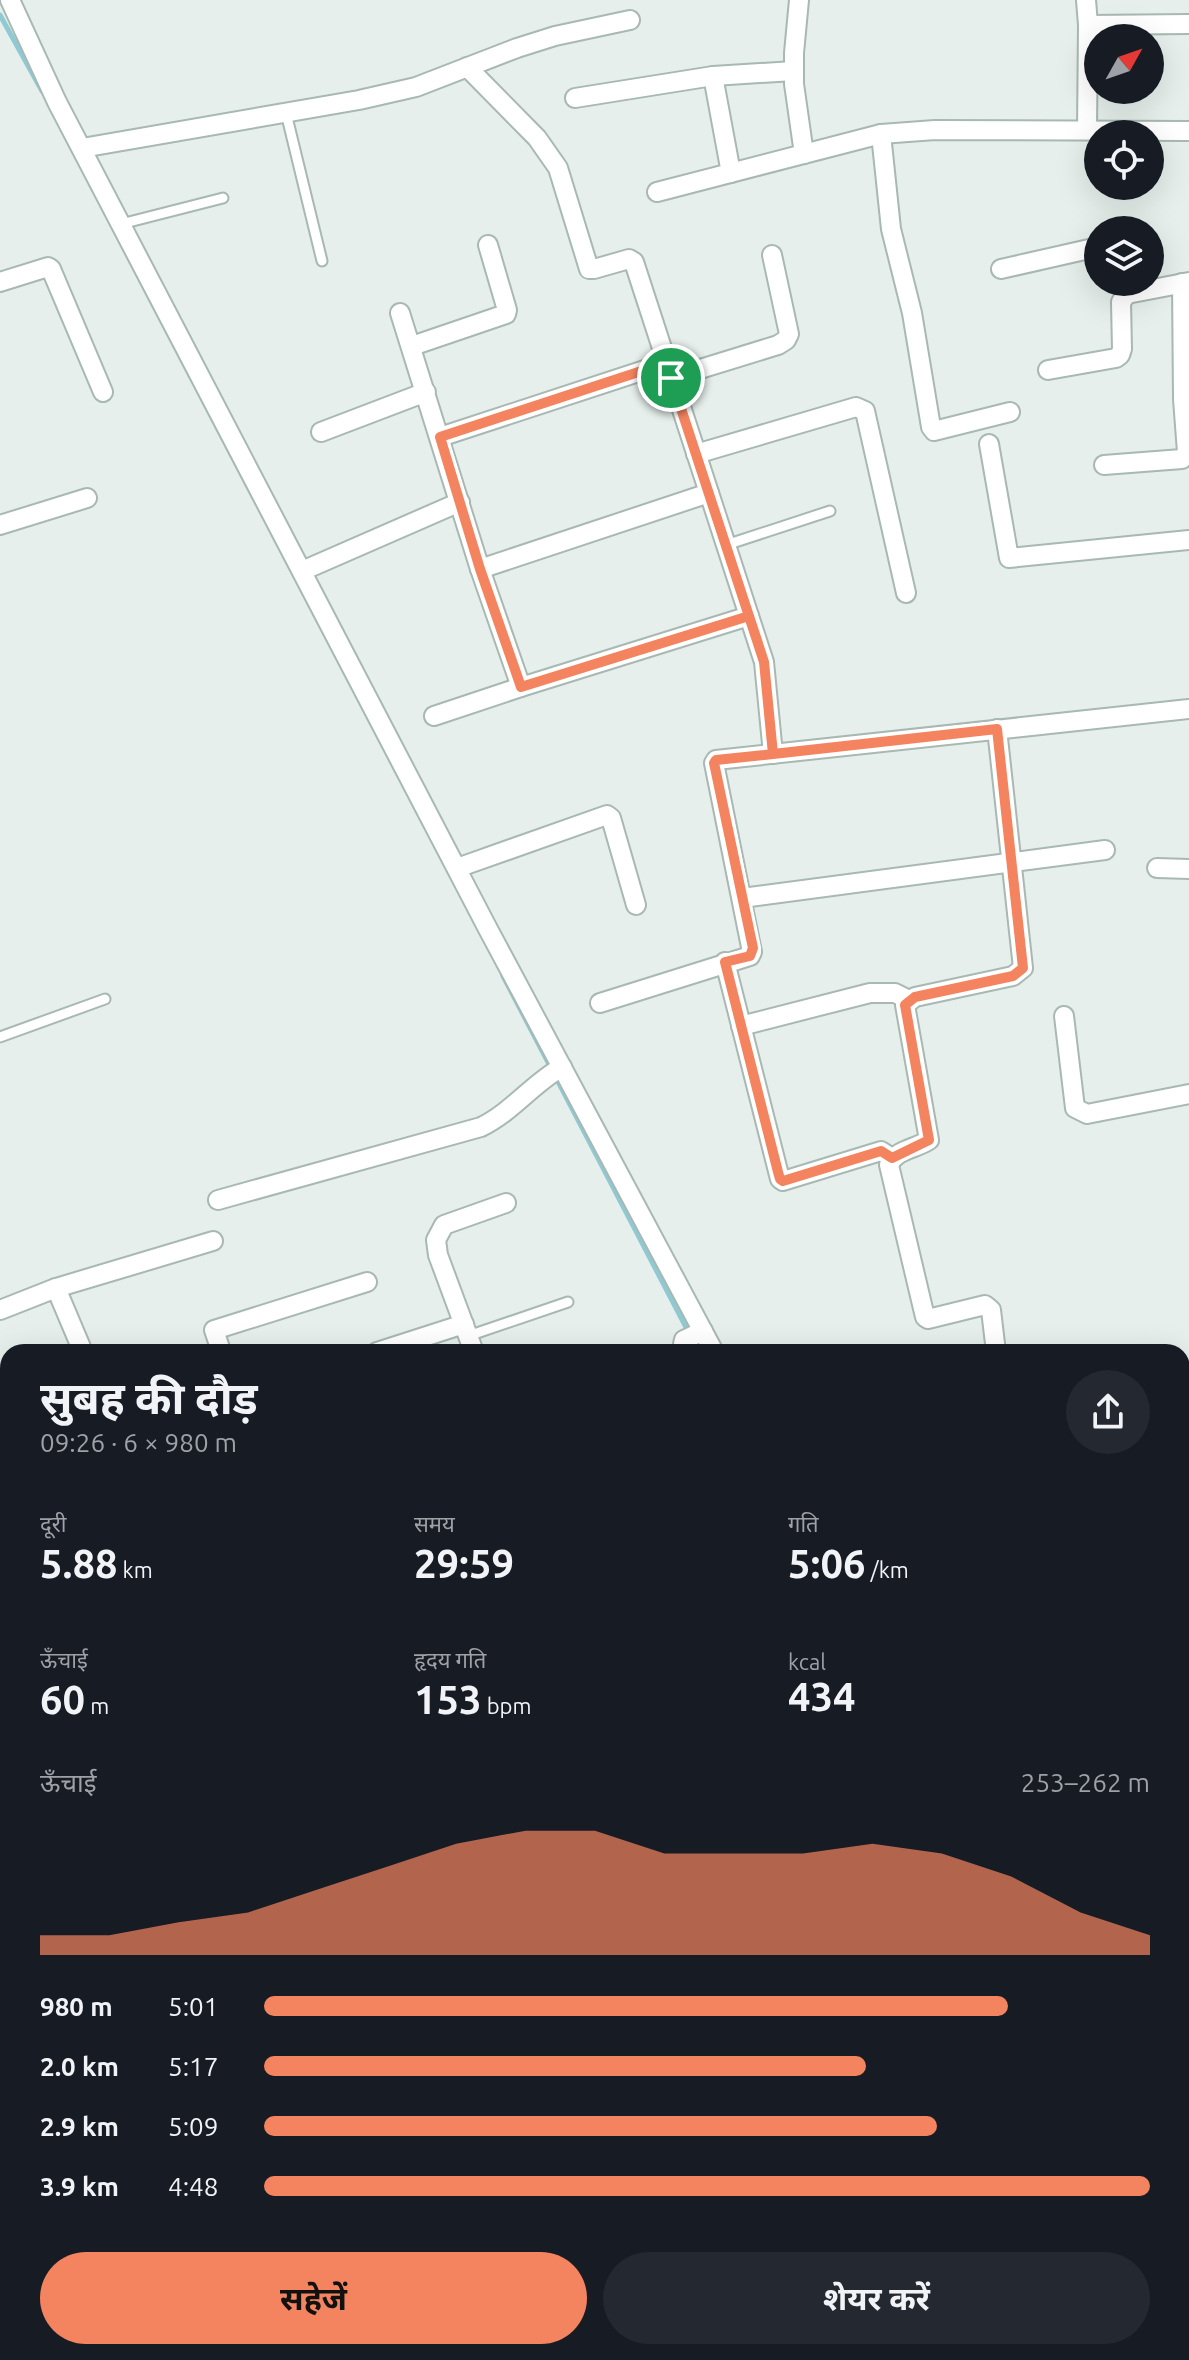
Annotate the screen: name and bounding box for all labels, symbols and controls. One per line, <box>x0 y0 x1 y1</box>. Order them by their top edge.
north arrow <box>1084 24 1164 104</box>
map controls <box>1084 24 1164 296</box>
button: locate <box>1084 120 1164 200</box>
button: layers <box>1084 216 1164 296</box>
pin <box>637 344 705 412</box>
icon: arrive <box>649 356 693 400</box>
button: share <box>1066 1370 1150 1454</box>
text: सुबह की दौड़ <box>40 1373 258 1422</box>
text: 09:26 · 6 × 980 m <box>40 1428 237 1457</box>
text: दूरी <box>40 1511 66 1536</box>
text: समय <box>414 1511 455 1536</box>
text: गति <box>788 1511 819 1536</box>
text: 5.88 <box>40 1541 118 1586</box>
text: 29:59 <box>414 1541 514 1586</box>
text: 5:06 <box>788 1541 866 1586</box>
text: km <box>118 1557 153 1582</box>
text: /km <box>866 1557 909 1582</box>
text: ऊँचाई <box>40 1647 88 1672</box>
text: हृदय गति <box>414 1647 486 1672</box>
text: kcal <box>788 1649 826 1674</box>
text: 434 <box>788 1674 856 1719</box>
text: 60 <box>40 1677 85 1722</box>
text: 153 <box>414 1677 482 1722</box>
text: m <box>85 1693 109 1718</box>
text: bpm <box>482 1693 531 1718</box>
text: ऊँचाई <box>40 1768 96 1797</box>
text: 253–262 m <box>1021 1768 1150 1797</box>
text: 980 m <box>40 1992 113 2021</box>
text: 5:01 <box>168 1992 218 2021</box>
text: 2.0 km <box>40 2052 119 2081</box>
text: 5:17 <box>168 2052 218 2081</box>
text: 2.9 km <box>40 2112 119 2141</box>
text: 5:09 <box>168 2112 218 2141</box>
text: 3.9 km <box>40 2172 119 2201</box>
text: 4:48 <box>168 2172 218 2201</box>
button: सहेजें <box>40 2252 587 2344</box>
button: शेयर करें <box>603 2252 1150 2344</box>

